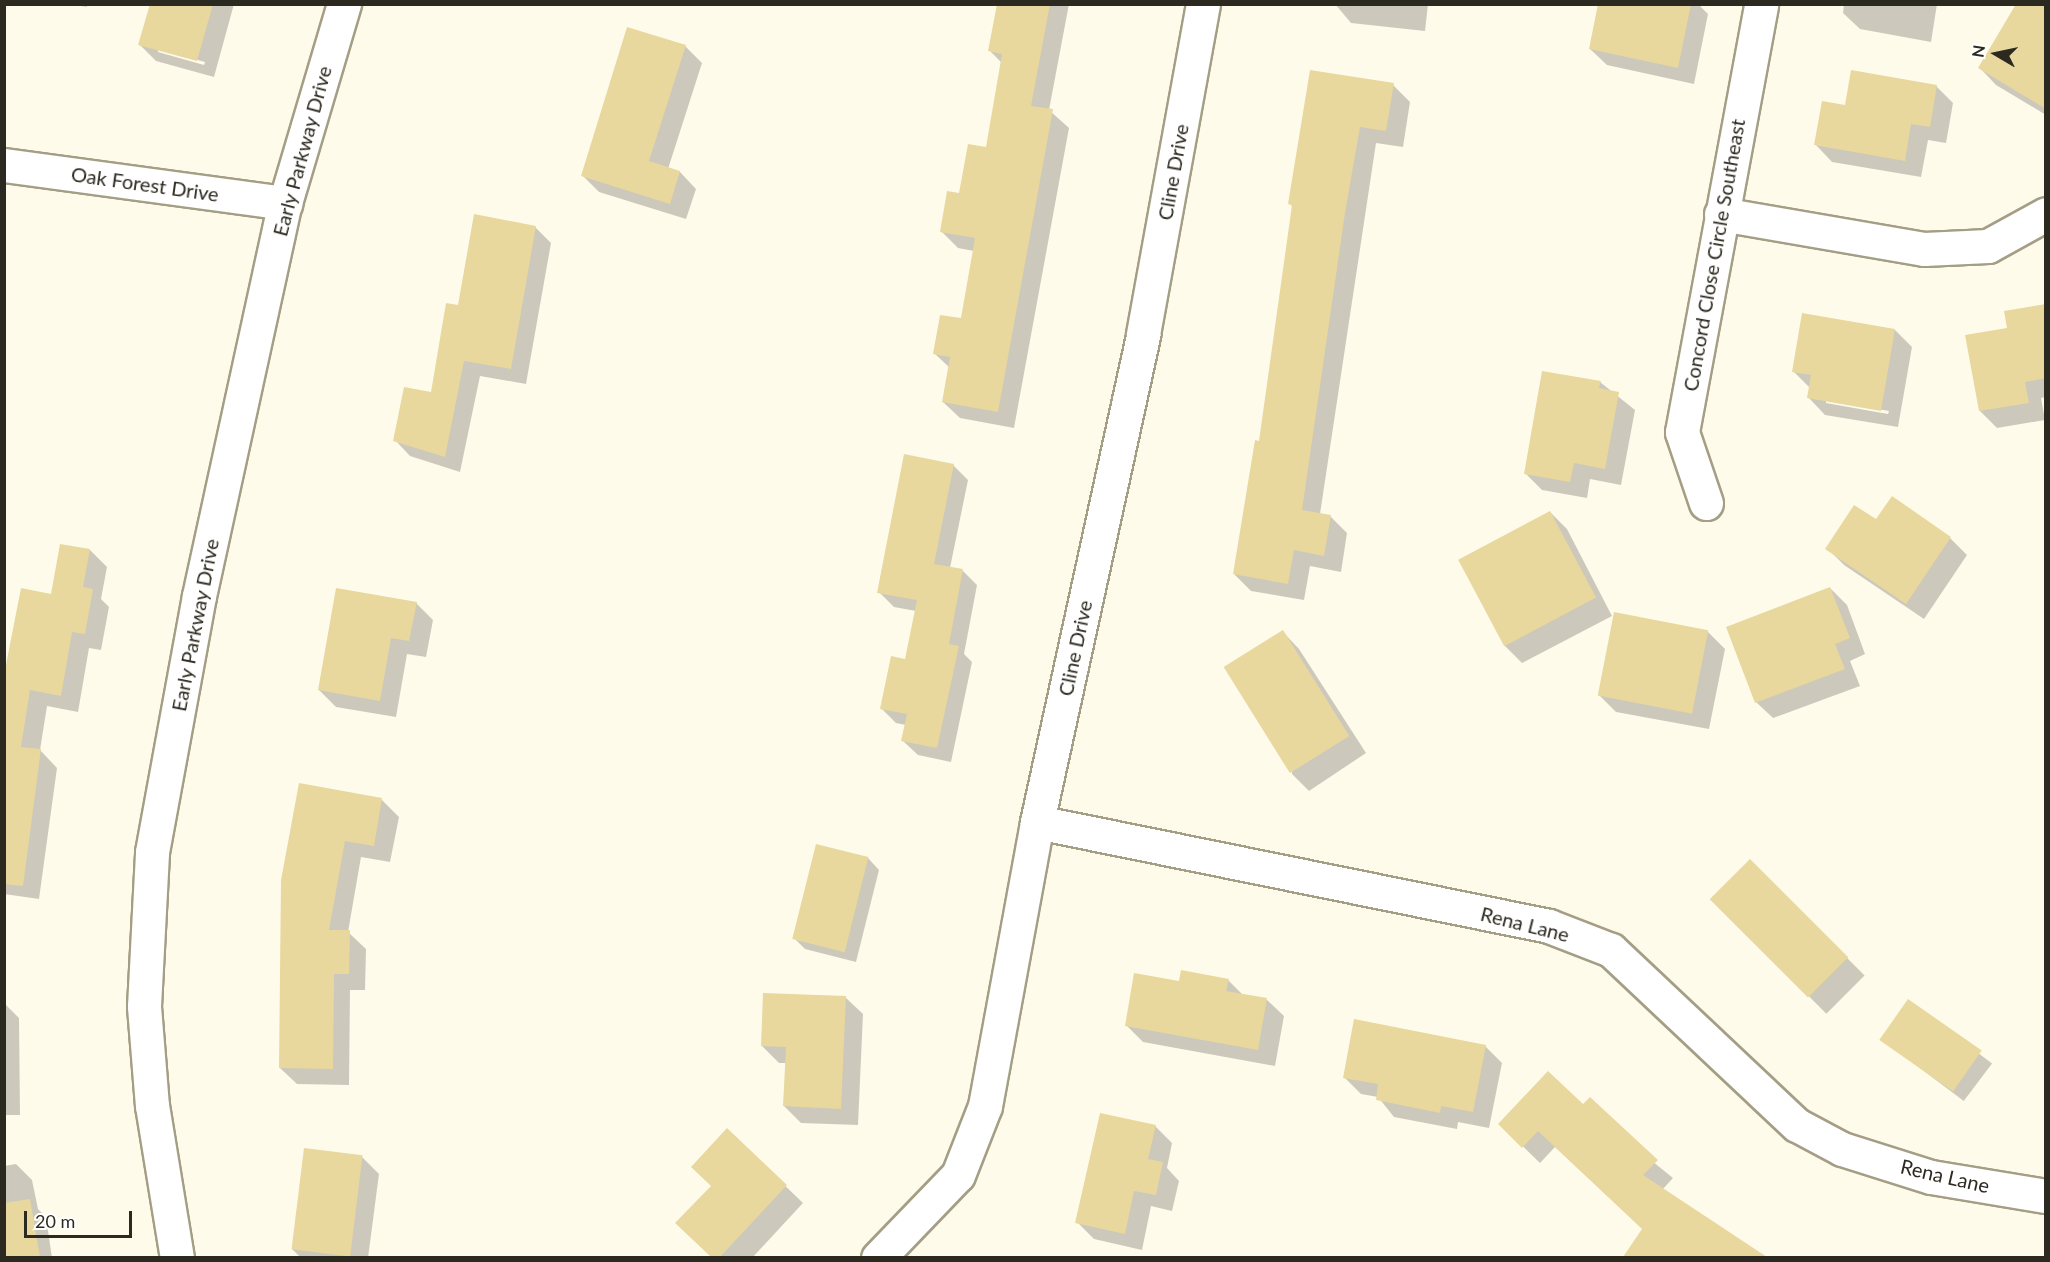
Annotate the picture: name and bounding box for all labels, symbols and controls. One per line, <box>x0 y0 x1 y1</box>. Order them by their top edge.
north arrow <box>1966 24 2026 84</box>
text: N <box>1967 44 1988 59</box>
street label: Early Parkway Drive <box>268 63 336 239</box>
street label: Concord Close Circle Southeast <box>1678 117 1750 393</box>
street label: Cline Drive <box>1153 122 1193 222</box>
street label: Oak Forest Drive <box>70 162 220 206</box>
street label: Early Parkway Drive <box>166 536 224 714</box>
street label: Cline Drive <box>1053 598 1097 698</box>
street label: Rena Lane <box>1478 901 1572 947</box>
street label: Rena Lane <box>1898 1154 1992 1198</box>
scale bar <box>27 1199 135 1237</box>
text: 20 m <box>35 1210 75 1232</box>

